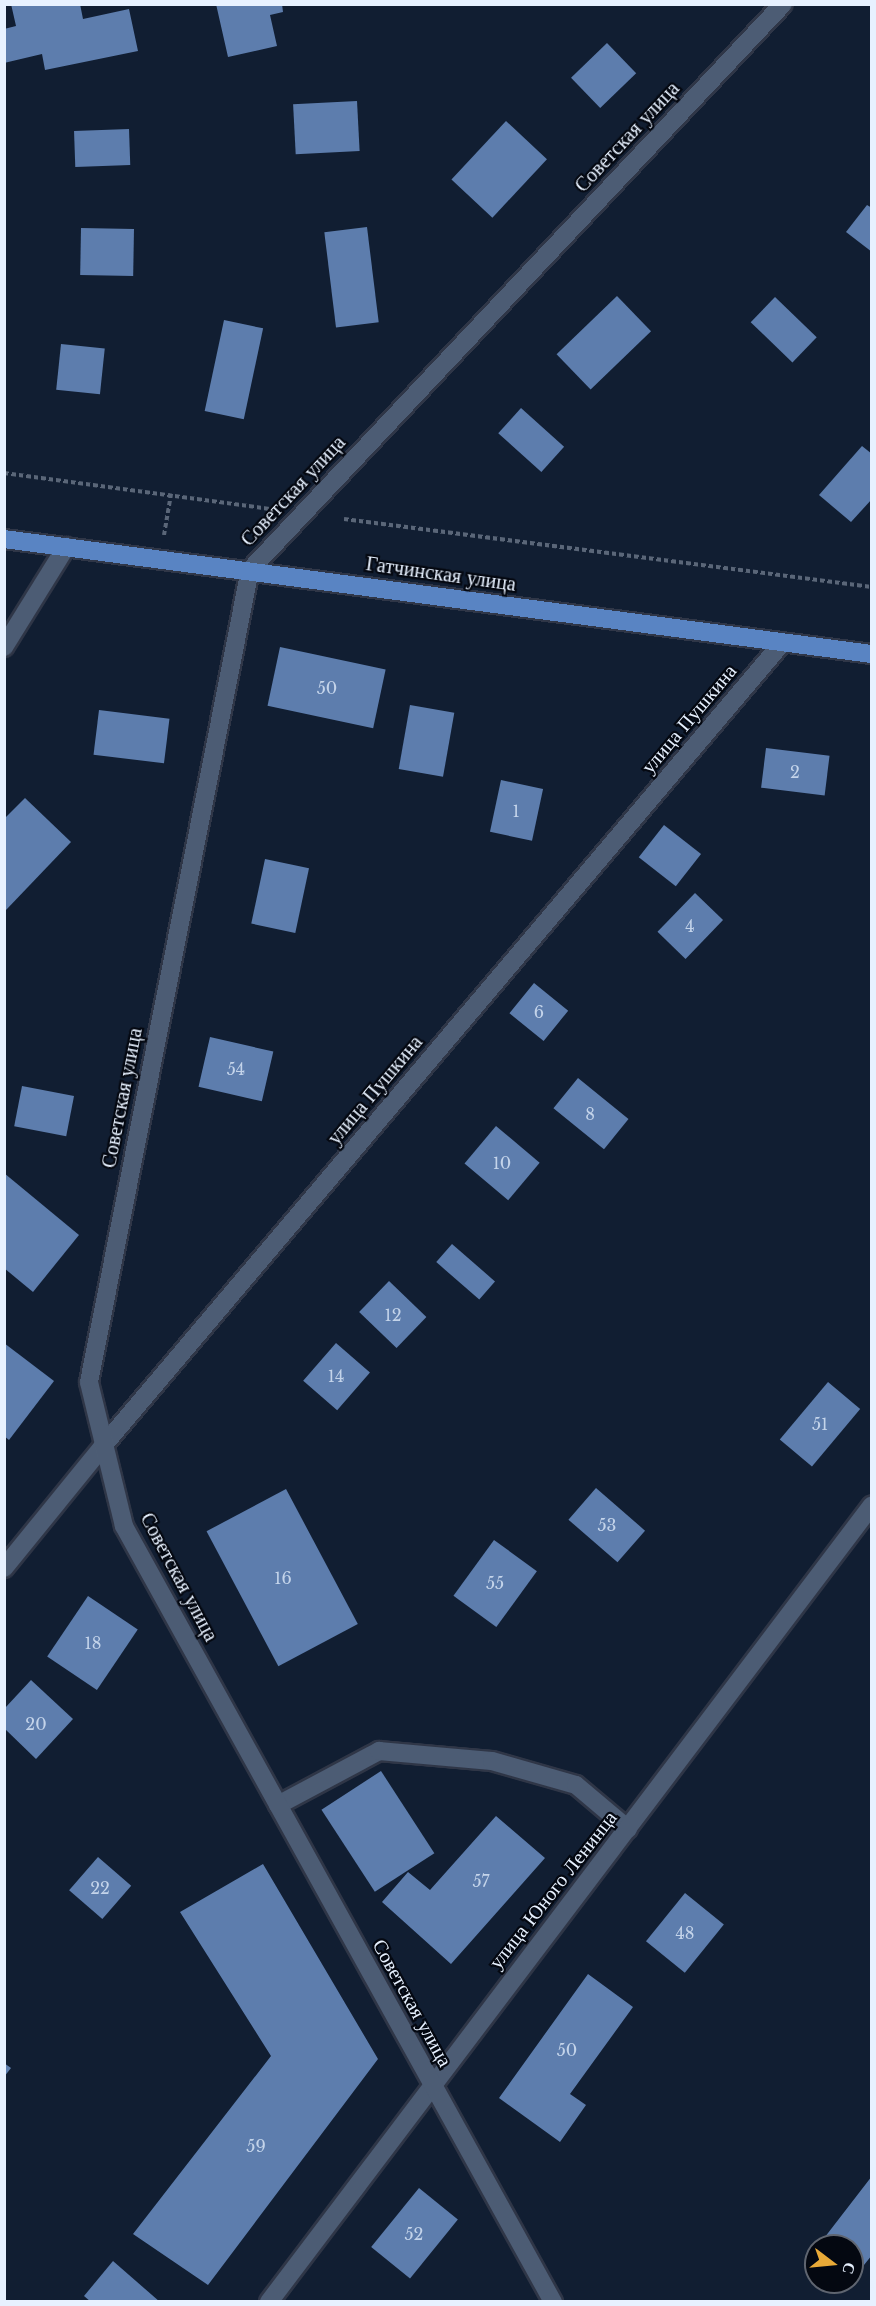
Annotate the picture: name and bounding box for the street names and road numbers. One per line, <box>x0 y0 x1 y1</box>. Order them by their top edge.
street label: Советская улица <box>570 77 684 197</box>
street label: Советская улица <box>236 431 350 551</box>
street label: Гатчинская улица <box>365 552 517 596</box>
street label: улица Пушкина <box>636 660 742 778</box>
street label: Советская улица <box>97 1026 147 1170</box>
street label: улица Пушкина <box>322 1031 428 1149</box>
street label: Советская улица <box>135 1509 223 1645</box>
street label: улица Юного Ленинца <box>484 1806 622 1974</box>
street label: Советская улица <box>367 1935 457 2071</box>

